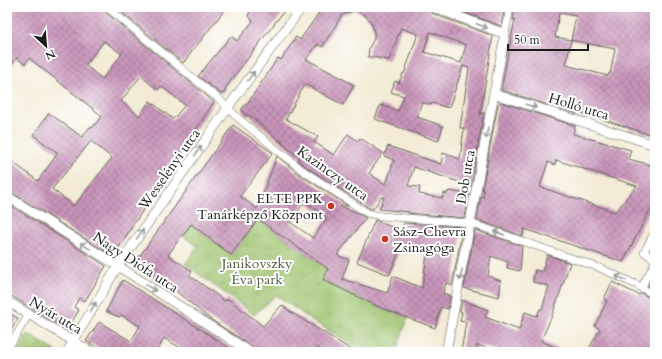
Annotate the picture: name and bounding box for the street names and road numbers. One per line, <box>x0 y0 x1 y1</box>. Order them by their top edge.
street label: Holló utca <box>546 88 611 125</box>
street label: Wesselényi utca <box>134 125 204 214</box>
street label: Kazinczy utca <box>293 142 372 205</box>
street label: Dob utca <box>451 148 480 206</box>
street label: Nagy Diófa utca <box>89 228 182 297</box>
street label: Nyár utca <box>26 292 86 339</box>

